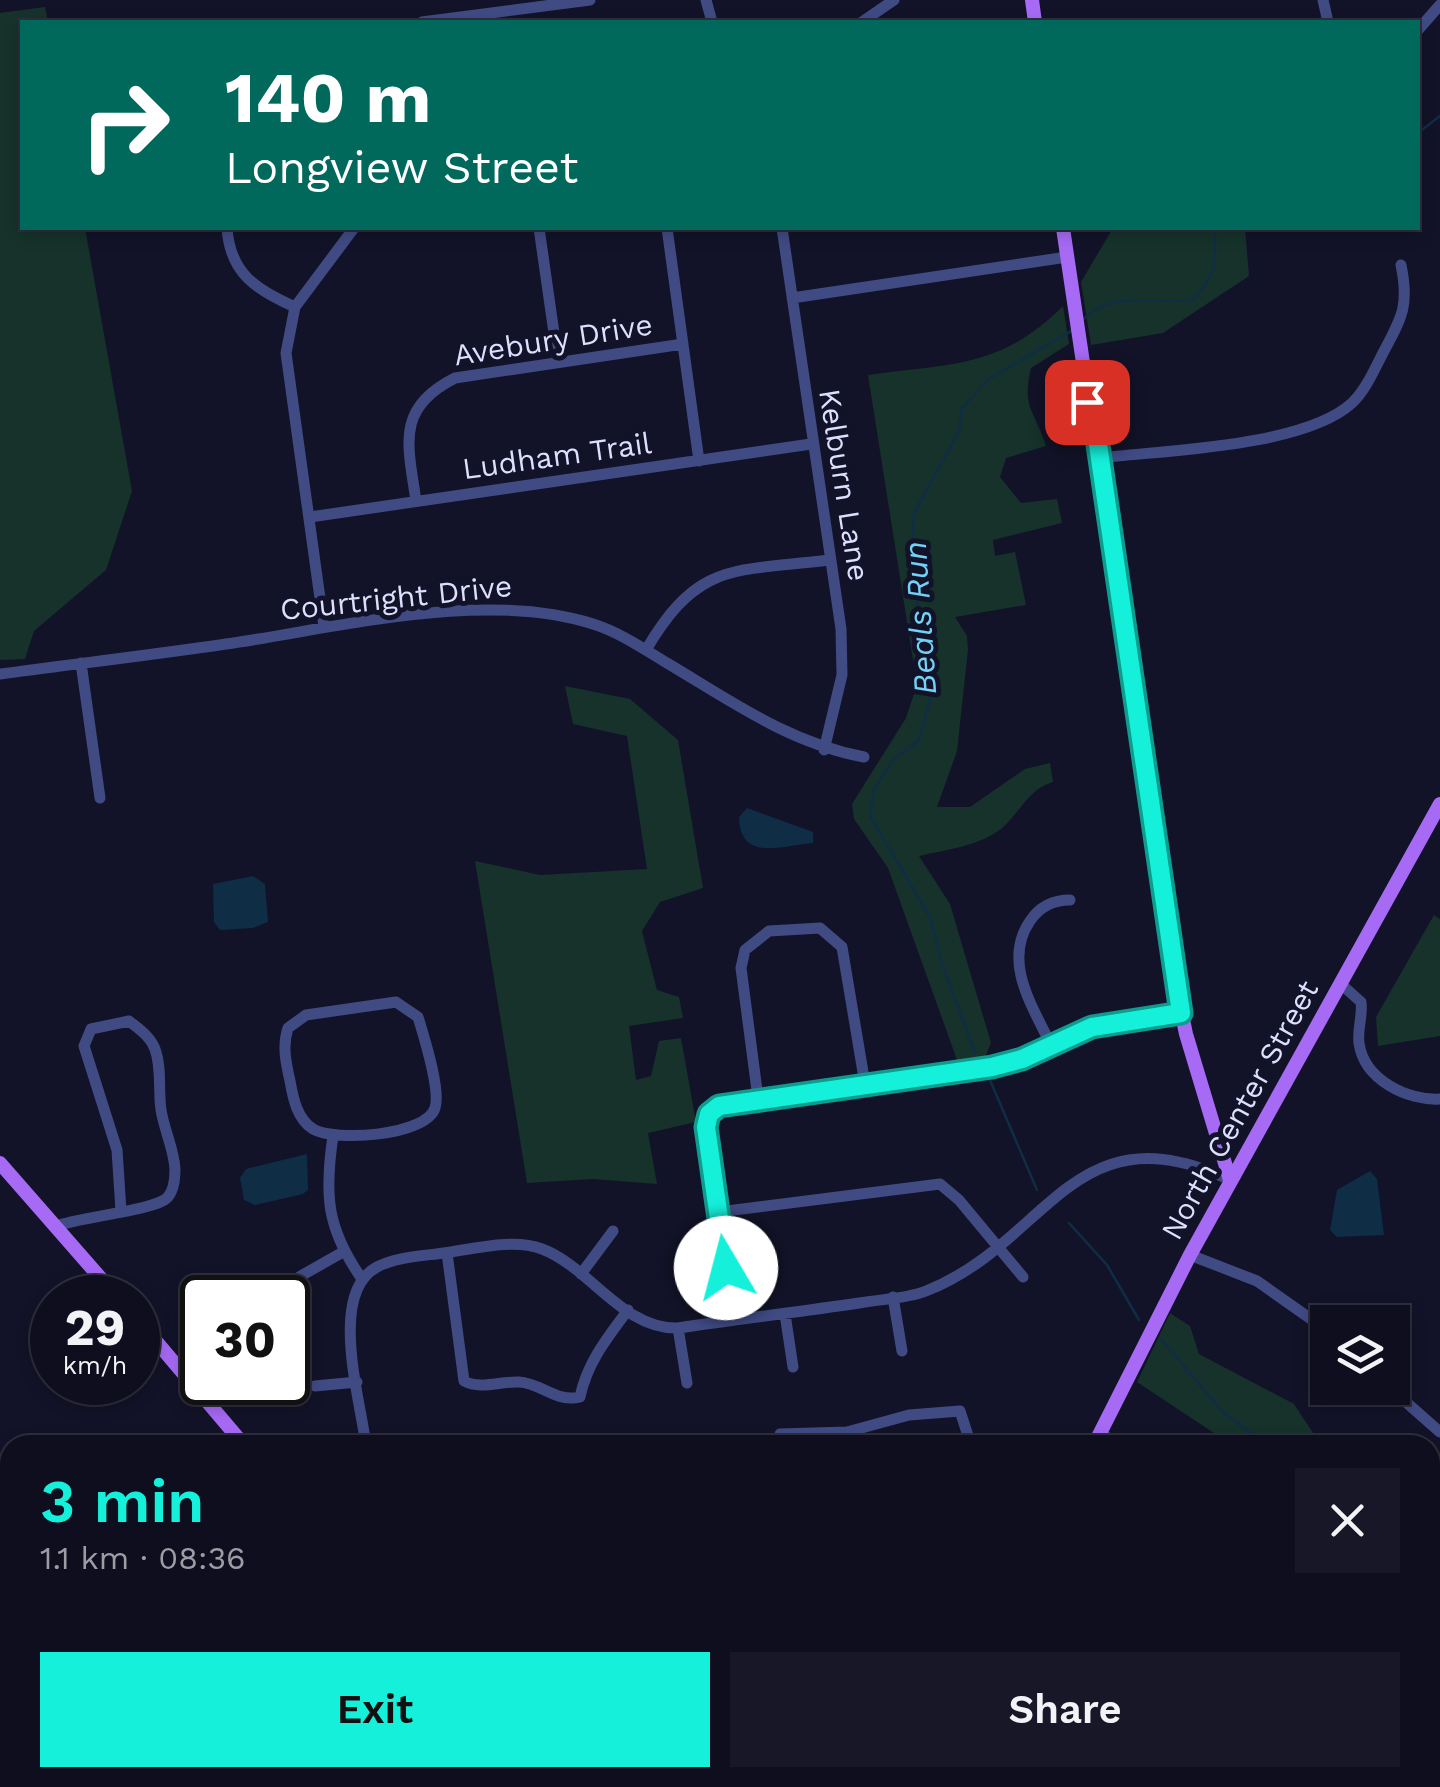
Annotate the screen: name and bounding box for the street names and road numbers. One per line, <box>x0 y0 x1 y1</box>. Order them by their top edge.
street label: Avebury Drive <box>451 307 655 373</box>
street label: Kelburn Lane <box>812 386 877 584</box>
street label: Ludham Trail <box>460 425 654 486</box>
street label: Courtright Drive <box>278 568 514 627</box>
street label: North Center Street <box>1154 974 1326 1245</box>

